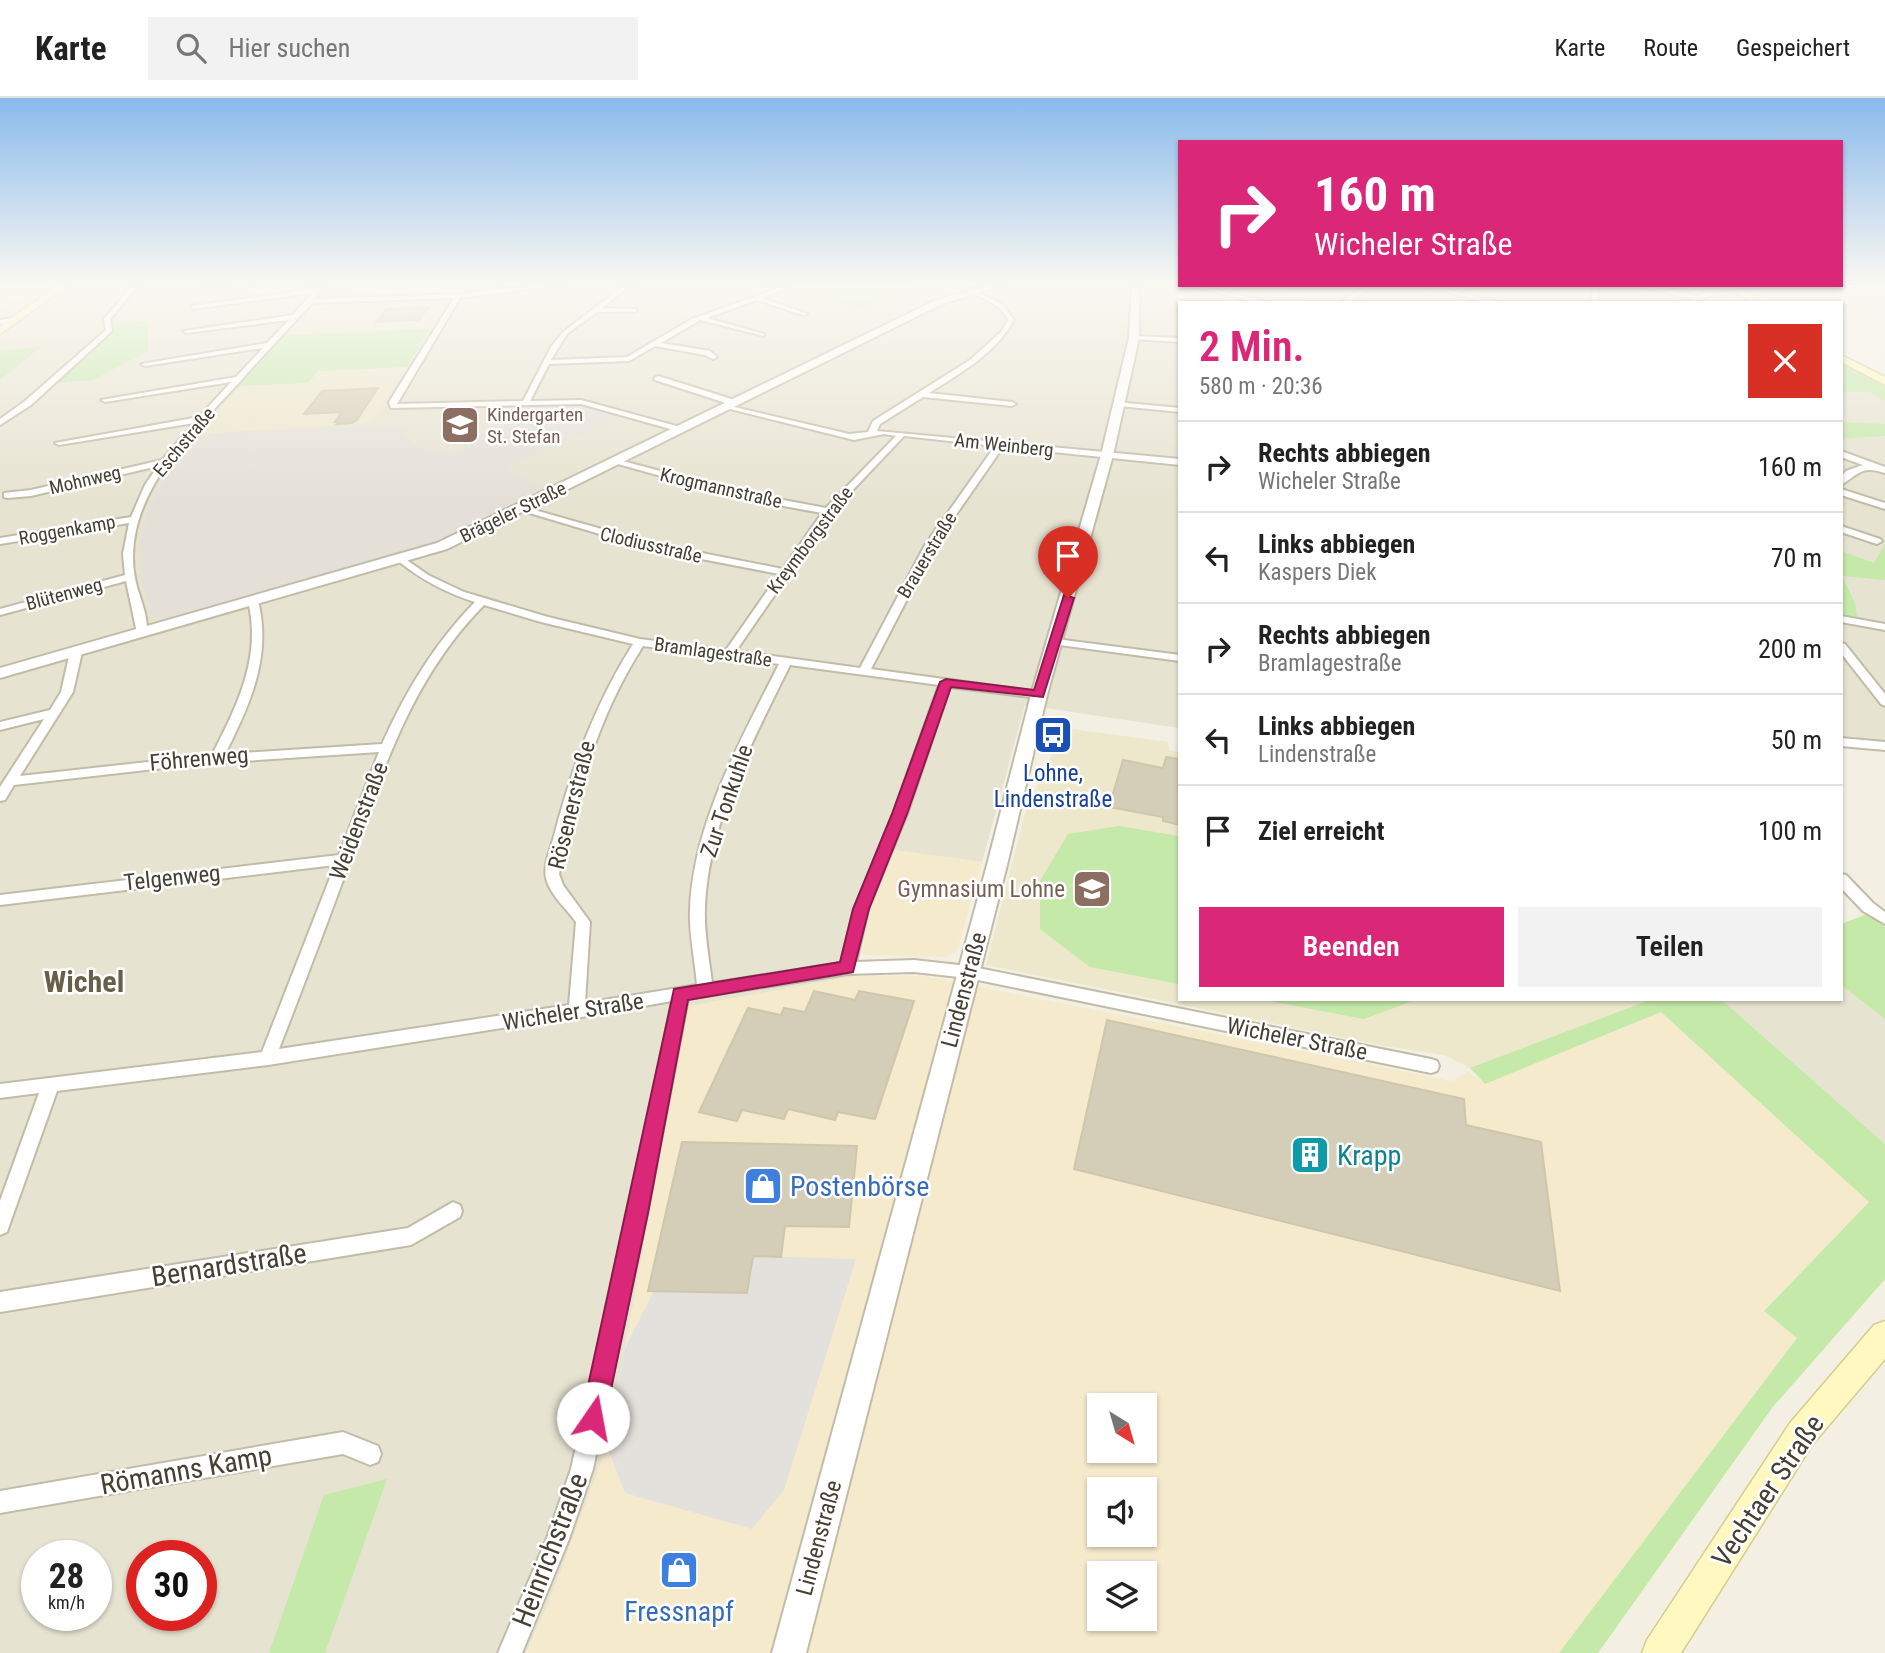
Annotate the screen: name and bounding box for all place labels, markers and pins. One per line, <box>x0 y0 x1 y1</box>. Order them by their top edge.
place label: Kindergarten St. Stefan <box>487 403 583 448</box>
school or university icon: Kindergarten St. Stefan <box>439 404 481 446</box>
pin <box>1038 526 1098 598</box>
bus stop icon: Lohne, Lindenstraße <box>1032 714 1074 756</box>
place label: Lohne, Lindenstraße <box>994 760 1112 813</box>
school or university icon: Gymnasium Lohne <box>1071 868 1113 910</box>
place label: Gymnasium Lohne <box>897 876 1065 903</box>
building icon: Krapp <box>1289 1134 1331 1176</box>
place label: Krapp <box>1337 1139 1401 1172</box>
shop icon: Postenbörse <box>742 1165 784 1207</box>
place label: Postenbörse <box>790 1170 929 1203</box>
shop icon: Fressnapf <box>658 1549 700 1591</box>
place label: Fressnapf <box>624 1595 734 1628</box>

